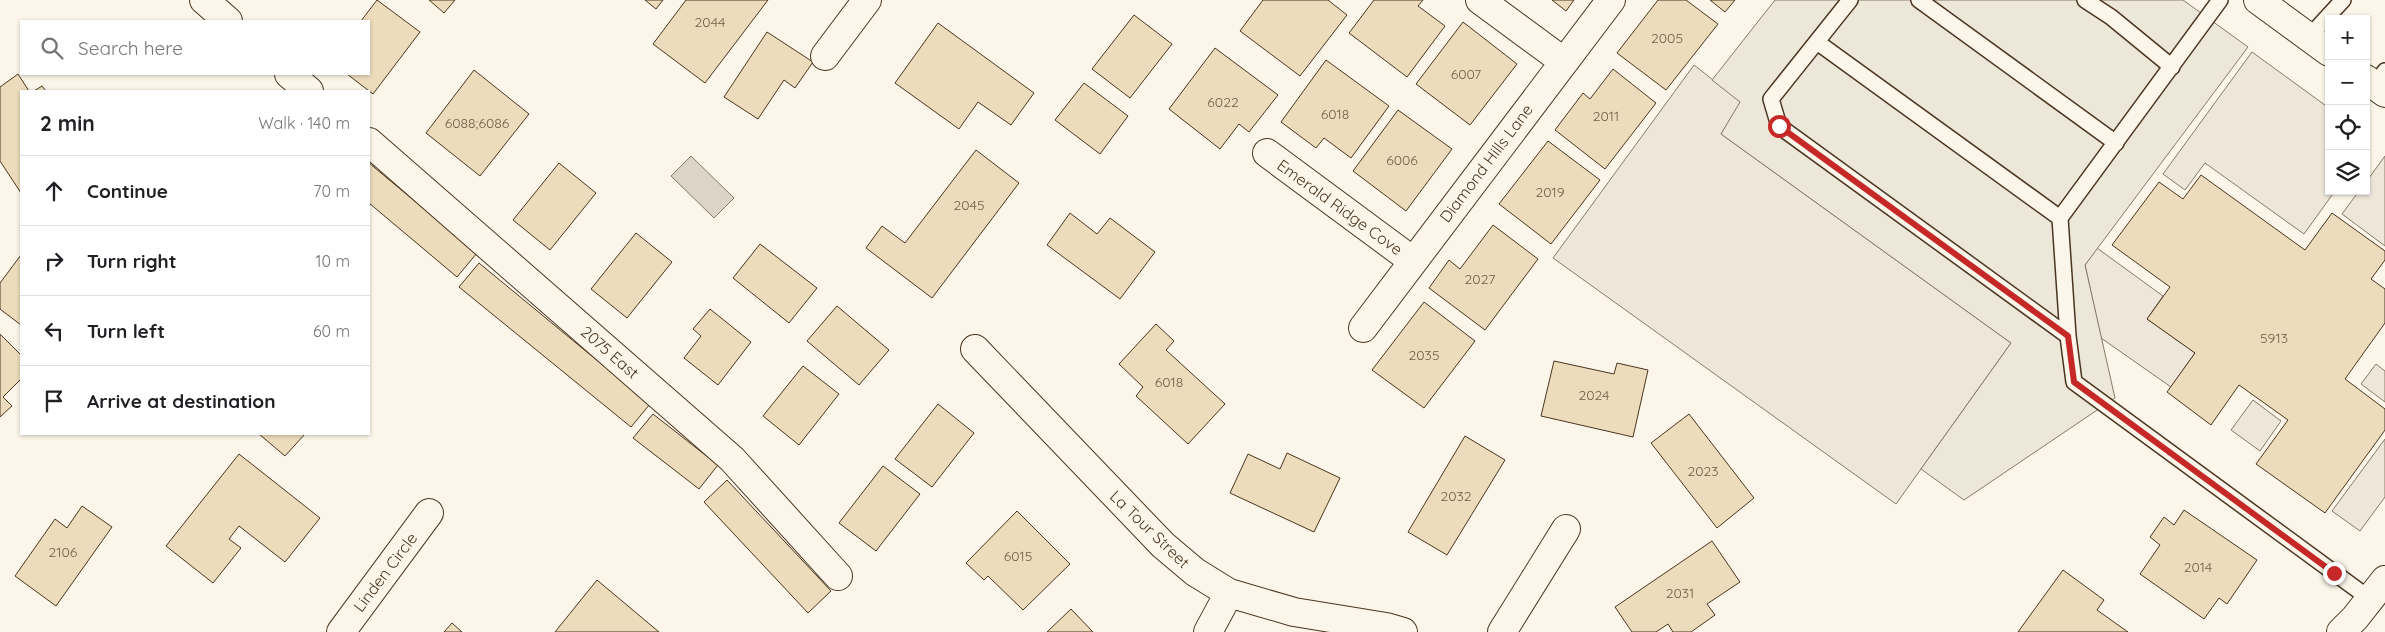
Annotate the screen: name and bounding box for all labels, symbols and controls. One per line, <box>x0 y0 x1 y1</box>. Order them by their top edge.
house number: 2044 <box>695 13 725 31</box>
map controls <box>2325 15 2370 195</box>
button: + <box>2325 15 2370 60</box>
search box <box>20 20 370 75</box>
house number: 2005 <box>1651 29 1683 47</box>
icon: search <box>38 34 66 62</box>
text: Search here <box>78 36 183 60</box>
button: − <box>2325 60 2370 105</box>
house number: 6007 <box>1451 65 1481 83</box>
house number: 6022 <box>1207 93 1239 111</box>
street label: Diamond Hills Lane <box>1435 100 1537 226</box>
house number: 6018 <box>1321 105 1349 123</box>
button: locate <box>2325 105 2370 150</box>
house number: 2011 <box>1593 107 1619 125</box>
text: 2 min <box>40 110 95 136</box>
text: Walk · 140 m <box>258 113 350 133</box>
house number: 6088;6086 <box>445 114 510 132</box>
route start <box>1768 115 1791 138</box>
button: layers <box>2325 150 2370 195</box>
house number: 6006 <box>1386 151 1418 169</box>
street label: Emerald Ridge Cove <box>1273 155 1407 259</box>
icon: ahead <box>40 177 68 205</box>
text: Continue <box>87 179 168 203</box>
text: 70 m <box>313 181 350 201</box>
house number: 2019 <box>1535 183 1565 201</box>
house number: 2045 <box>953 196 985 214</box>
icon: right <box>40 247 68 275</box>
text: Turn right <box>87 249 176 273</box>
text: 10 m <box>316 251 350 271</box>
house number: 2027 <box>1465 270 1495 288</box>
icon: left <box>40 317 68 345</box>
text: Turn left <box>87 319 165 343</box>
text: 60 m <box>313 321 350 341</box>
street label: 2075 East <box>577 321 643 383</box>
house number: 5913 <box>2260 329 2288 347</box>
house number: 2035 <box>1408 346 1440 364</box>
house number: 6018 <box>1155 373 1183 391</box>
house number: 2024 <box>1578 386 1610 404</box>
icon: arrive <box>40 387 68 415</box>
text: Arrive at destination <box>87 389 276 413</box>
house number: 2023 <box>1687 462 1719 480</box>
street label: La Tour Street <box>1106 486 1194 572</box>
house number: 2032 <box>1440 487 1472 505</box>
street label: Linden Circle <box>349 528 421 616</box>
house number: 2106 <box>49 543 78 561</box>
house number: 6015 <box>1004 547 1032 565</box>
house number: 2014 <box>2184 558 2212 576</box>
route end <box>2323 562 2346 585</box>
house number: 2031 <box>1666 584 1694 602</box>

